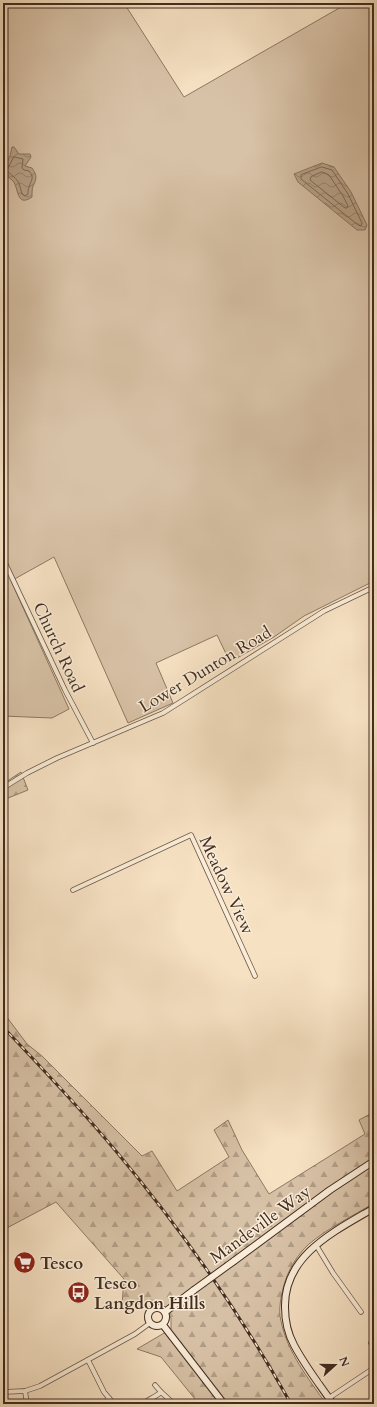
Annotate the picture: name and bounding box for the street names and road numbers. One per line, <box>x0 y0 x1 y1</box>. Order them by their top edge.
street label: Church Road <box>28 598 89 696</box>
street label: Lower Dunton Road <box>135 621 276 718</box>
street label: Meadow View <box>194 832 260 938</box>
street label: Mandeville Way <box>205 1180 315 1269</box>

